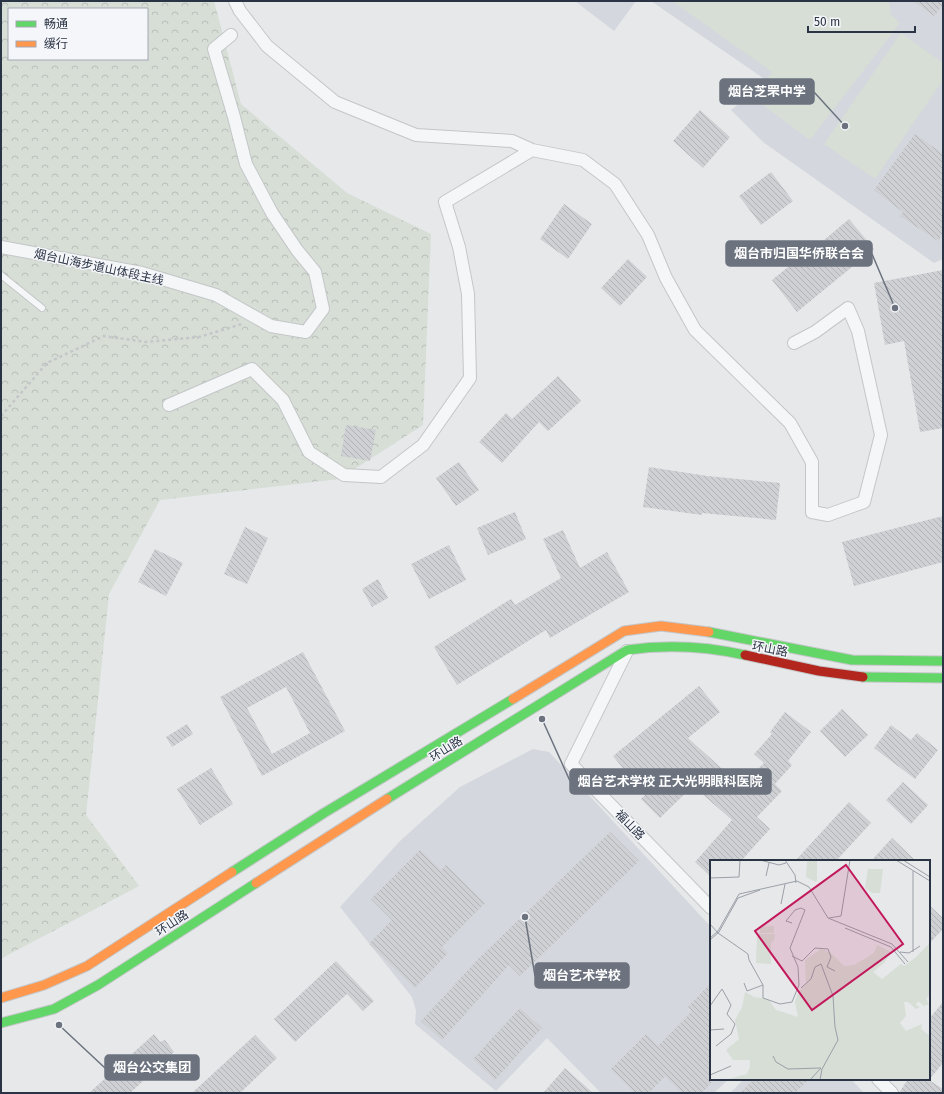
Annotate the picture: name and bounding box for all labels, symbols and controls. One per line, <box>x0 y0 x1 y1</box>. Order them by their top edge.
legend <box>8 8 148 60</box>
scale bar <box>808 8 915 34</box>
text: 50 m <box>814 15 840 29</box>
text: 畅通 <box>44 17 68 31</box>
text: 缓行 <box>44 37 68 51</box>
callout: 烟台芝罘中学 <box>720 79 814 104</box>
text: 烟台芝罘中学 <box>728 84 806 99</box>
callout: 烟台市归国华侨联合会 <box>726 241 872 266</box>
street label: 烟台山海步道山体段主线 <box>33 246 165 288</box>
text: 烟台市归国华侨联合会 <box>734 246 864 261</box>
street label: 环山路 <box>751 639 789 659</box>
street label: 环山路 <box>427 734 465 764</box>
callout: 烟台艺术学校 正大光明眼科医院 <box>570 769 771 794</box>
text: 烟台艺术学校 正大光明眼科医院 <box>577 774 763 789</box>
street label: 福山路 <box>612 807 648 843</box>
inset map <box>710 860 930 1080</box>
street label: 环山路 <box>153 907 191 939</box>
callout: 烟台艺术学校 <box>535 963 629 988</box>
text: 烟台艺术学校 <box>543 968 621 983</box>
callout: 烟台公交集团 <box>105 1055 199 1080</box>
text: 烟台公交集团 <box>113 1060 191 1075</box>

